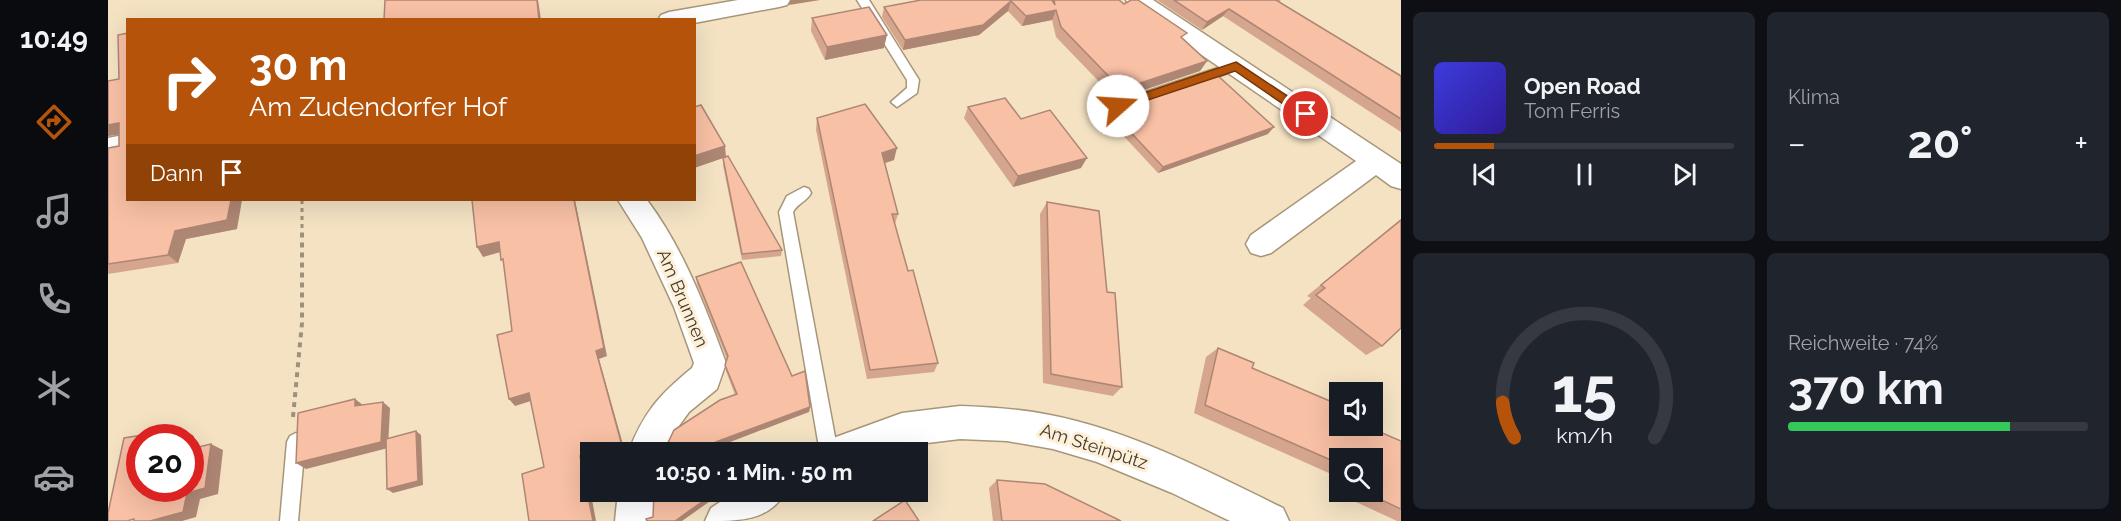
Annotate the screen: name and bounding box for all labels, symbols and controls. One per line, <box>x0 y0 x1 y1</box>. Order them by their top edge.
text: 10:49 <box>20 23 88 54</box>
text: 30 m <box>249 41 347 90</box>
icon: right <box>150 42 228 120</box>
text: Open Road <box>1524 73 1641 99</box>
position arrow <box>1086 74 1150 138</box>
text: Klima <box>1788 85 1840 109</box>
pin <box>1280 88 1331 139</box>
text: Am Zudendorfer Hof <box>249 91 507 122</box>
icon: arrive <box>1289 97 1322 130</box>
text: Tom Ferris <box>1524 99 1620 123</box>
icon: directions <box>33 101 75 143</box>
text: 20° <box>1907 116 1973 169</box>
text: − <box>1788 124 1806 163</box>
text: + <box>2074 124 2088 163</box>
icon: arrive <box>215 156 248 189</box>
icon: previous <box>1468 158 1501 191</box>
icon: pause <box>1568 158 1601 191</box>
icon: next <box>1668 158 1701 191</box>
text: Dann <box>150 160 203 186</box>
icon: music <box>33 190 75 232</box>
street label: Am Brunnen <box>653 246 713 350</box>
icon: phone <box>33 278 75 320</box>
text: Reichweite · 74% <box>1788 331 1938 355</box>
text: 15 <box>1551 353 1617 427</box>
text: 370 km <box>1788 362 1944 415</box>
icon: climate <box>33 367 75 409</box>
map controls <box>1329 382 1383 502</box>
button: sound <box>1329 382 1383 436</box>
street label: Am Steinpütz <box>1038 419 1150 473</box>
text: km/h <box>1556 423 1612 448</box>
speed limit sign: 20 <box>126 424 204 502</box>
button: search <box>1329 448 1383 502</box>
icon: car <box>33 456 75 498</box>
text: 10:50 · 1 Min. · 50 m <box>655 459 853 485</box>

